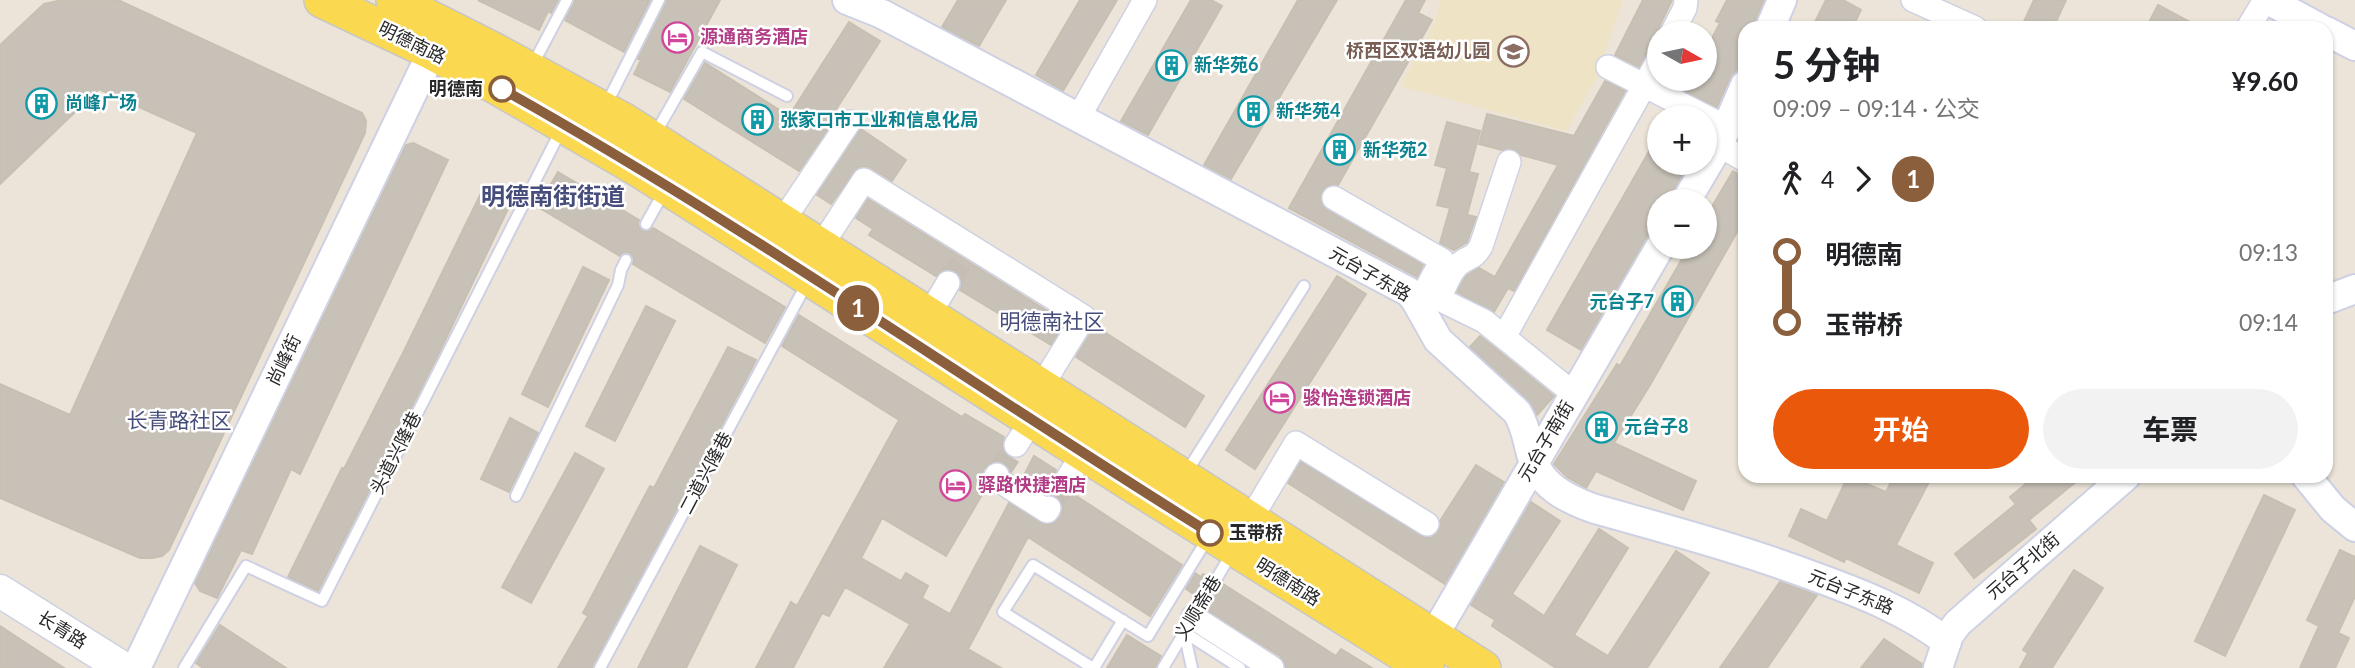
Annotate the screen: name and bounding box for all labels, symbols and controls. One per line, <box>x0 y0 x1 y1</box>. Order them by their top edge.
street label: 明德南路 <box>375 16 450 68</box>
hotel icon: 源通商务酒店 <box>660 20 694 54</box>
north arrow <box>1647 21 1717 91</box>
map controls <box>1647 21 1717 259</box>
place label: 源通商务酒店 <box>700 25 808 47</box>
school or university icon: 桥西区双语幼儿园 <box>1496 34 1530 68</box>
place label: 桥西区双语幼儿园 <box>1346 39 1490 61</box>
text: 5 分钟 <box>1773 41 1880 87</box>
building icon: 新华苑6 <box>1154 48 1188 82</box>
place label: 新华苑6 <box>1194 53 1258 75</box>
text: ¥9.60 <box>2232 65 2298 97</box>
marker: 明德南 <box>489 76 515 102</box>
place label: 明德南 <box>429 77 483 99</box>
building icon: 尚峰广场 <box>25 86 59 120</box>
place label: 尚峰广场 <box>65 91 137 113</box>
building icon: 新华苑4 <box>1236 94 1270 128</box>
text: 09:09 – 09:14 · 公交 <box>1773 94 1980 122</box>
place label: 新华苑4 <box>1276 99 1340 121</box>
building icon: 张家口市工业和信息化局 <box>740 103 774 137</box>
button: + <box>1647 105 1717 175</box>
place label: 张家口市工业和信息化局 <box>780 108 978 130</box>
building icon: 新华苑2 <box>1323 133 1357 167</box>
place label: 新华苑2 <box>1363 138 1427 160</box>
icon: walk <box>1773 160 1811 198</box>
icon: forward <box>1844 160 1882 198</box>
text: 1 <box>1906 164 1920 193</box>
text: 4 <box>1821 165 1834 193</box>
district label: 明德南街街道 <box>481 181 625 210</box>
button: − <box>1647 189 1717 259</box>
text: 明德南 <box>1825 238 1903 270</box>
text: 09:13 <box>2239 238 2298 266</box>
street label: 元台子东路 <box>1326 241 1415 305</box>
line badge: 1 <box>835 285 881 331</box>
building icon: 元台子7 <box>1660 285 1694 319</box>
place label: 元台子7 <box>1590 290 1654 312</box>
text: 1 <box>851 293 865 322</box>
district label: 明德南社区 <box>1000 308 1105 333</box>
text: 玉带桥 <box>1825 308 1903 340</box>
text: 09:14 <box>2239 308 2298 336</box>
street label: 尚峰街 <box>261 330 305 389</box>
hotel icon: 骏怡连锁酒店 <box>1263 381 1297 415</box>
place label: 骏怡连锁酒店 <box>1303 386 1411 408</box>
button: 开始 <box>1773 389 2029 469</box>
button: 车票 <box>2043 389 2298 469</box>
street label: 元台子南街 <box>1513 396 1578 485</box>
district label: 长青路社区 <box>127 407 232 432</box>
street label: 头道兴隆巷 <box>365 407 425 498</box>
building icon: 元台子8 <box>1584 410 1618 444</box>
place label: 元台子8 <box>1624 415 1688 437</box>
street label: 二道兴隆巷 <box>674 428 736 517</box>
hotel icon: 驿路快捷酒店 <box>938 468 972 502</box>
place label: 驿路快捷酒店 <box>978 473 1086 495</box>
marker: 玉带桥 <box>1197 520 1223 546</box>
place label: 玉带桥 <box>1229 521 1283 543</box>
street label: 元台子北街 <box>1981 527 2064 603</box>
street label: 明德南路 <box>1252 553 1325 610</box>
street label: 元台子东路 <box>1806 564 1897 618</box>
street label: 义顺斋巷 <box>1169 571 1225 644</box>
street label: 长青路 <box>34 606 91 653</box>

